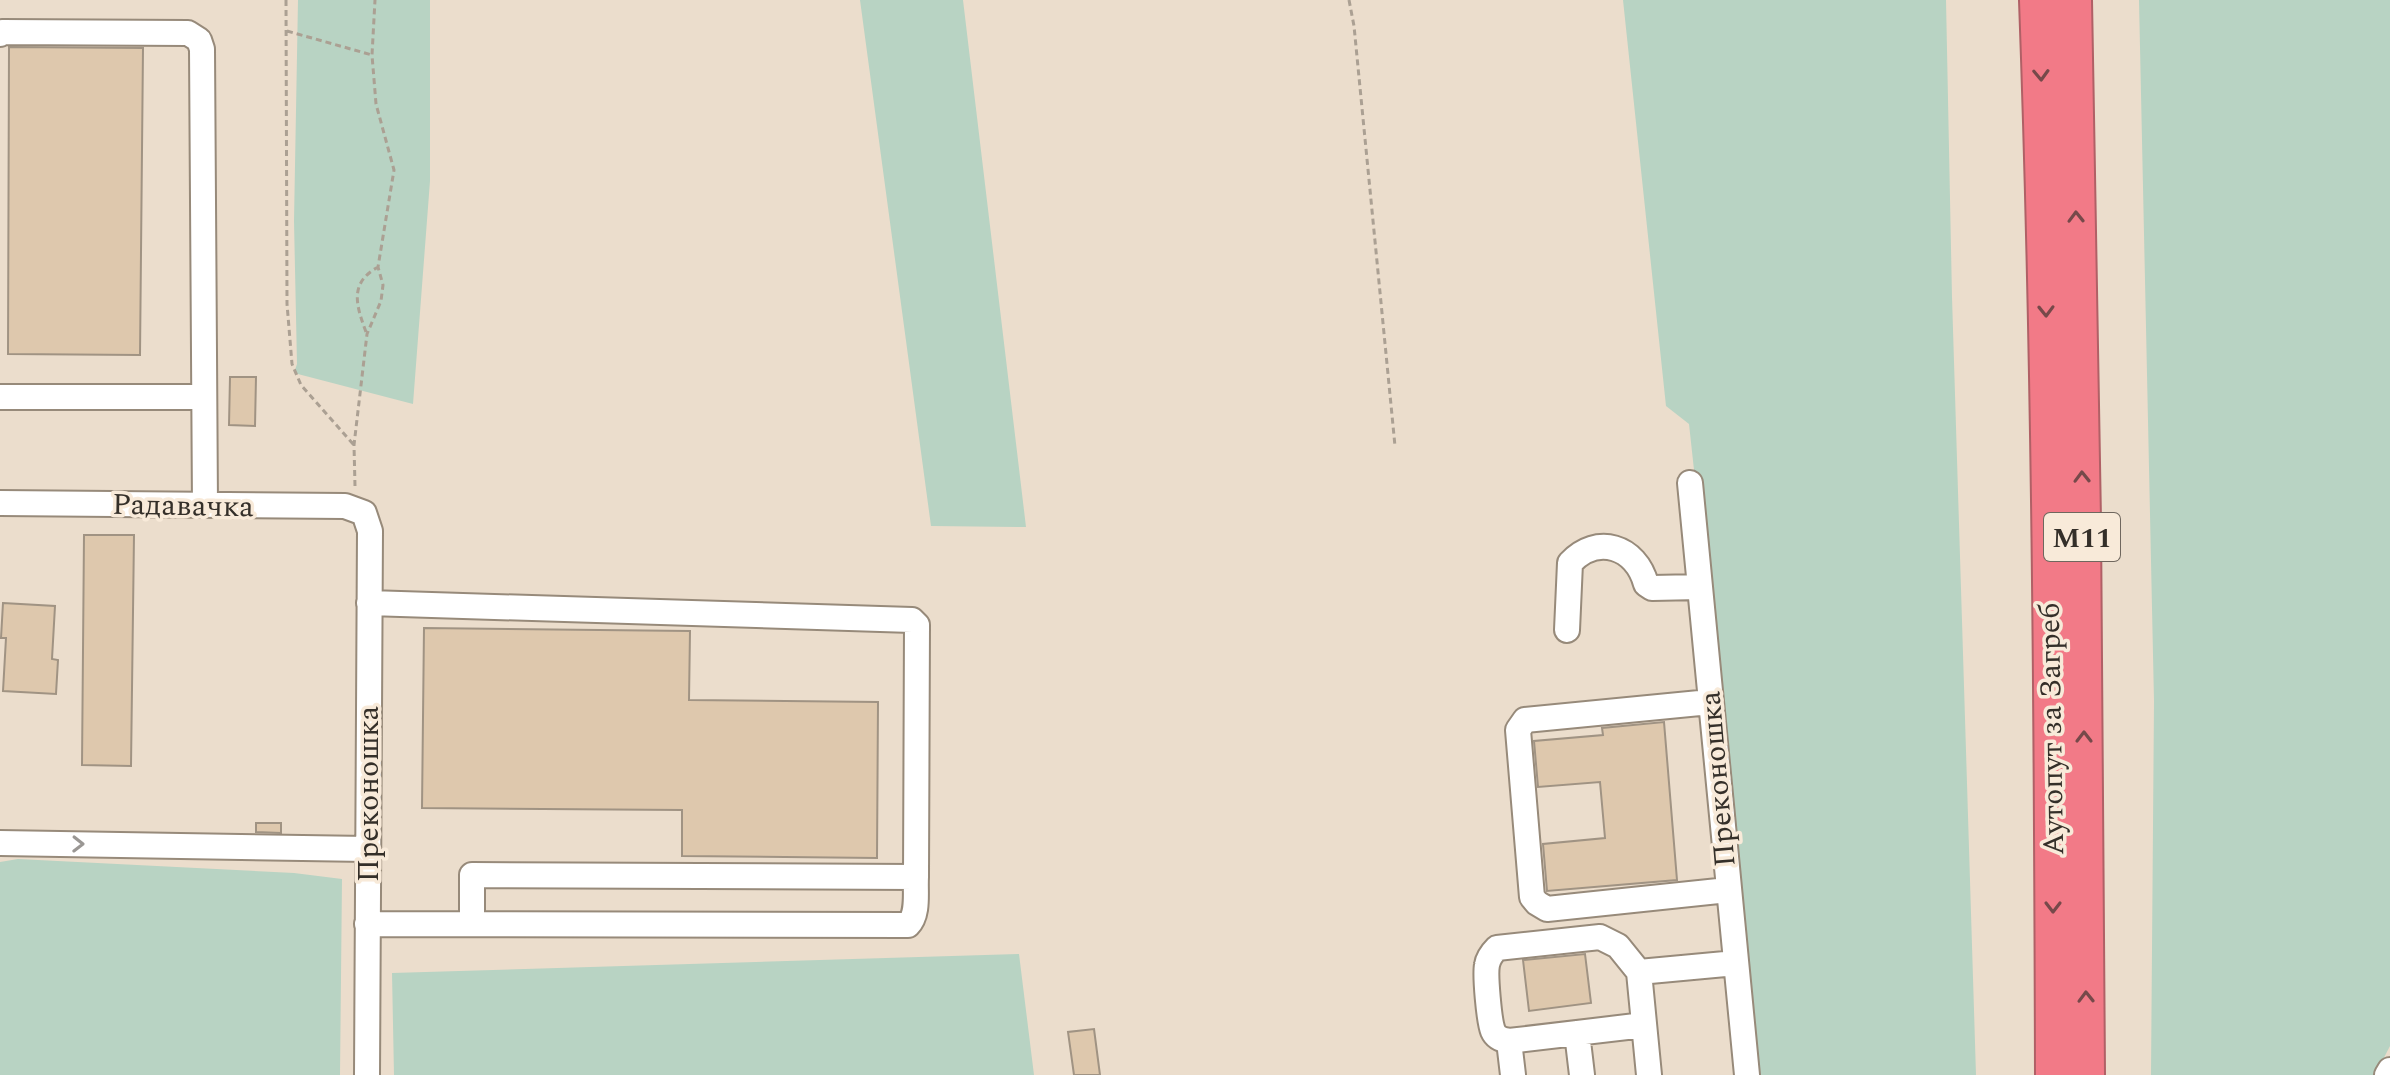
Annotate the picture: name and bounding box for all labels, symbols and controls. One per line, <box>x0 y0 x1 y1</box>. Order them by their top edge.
one-way arrow <box>2032 69 2049 82</box>
one-way arrow <box>2068 210 2085 223</box>
one-way arrow <box>2037 305 2055 318</box>
one-way arrow <box>2073 470 2090 483</box>
street label: Радавачка <box>112 482 255 530</box>
road number: M11 <box>2044 513 2120 561</box>
street label: Аутопут за Загреб <box>2027 602 2077 856</box>
street label: Преконошка <box>1687 689 1749 869</box>
street label: Преконошка <box>346 705 392 882</box>
one-way arrow <box>2075 730 2092 743</box>
one-way arrow <box>72 835 85 853</box>
one-way arrow <box>2044 901 2062 914</box>
one-way arrow <box>2077 990 2095 1003</box>

